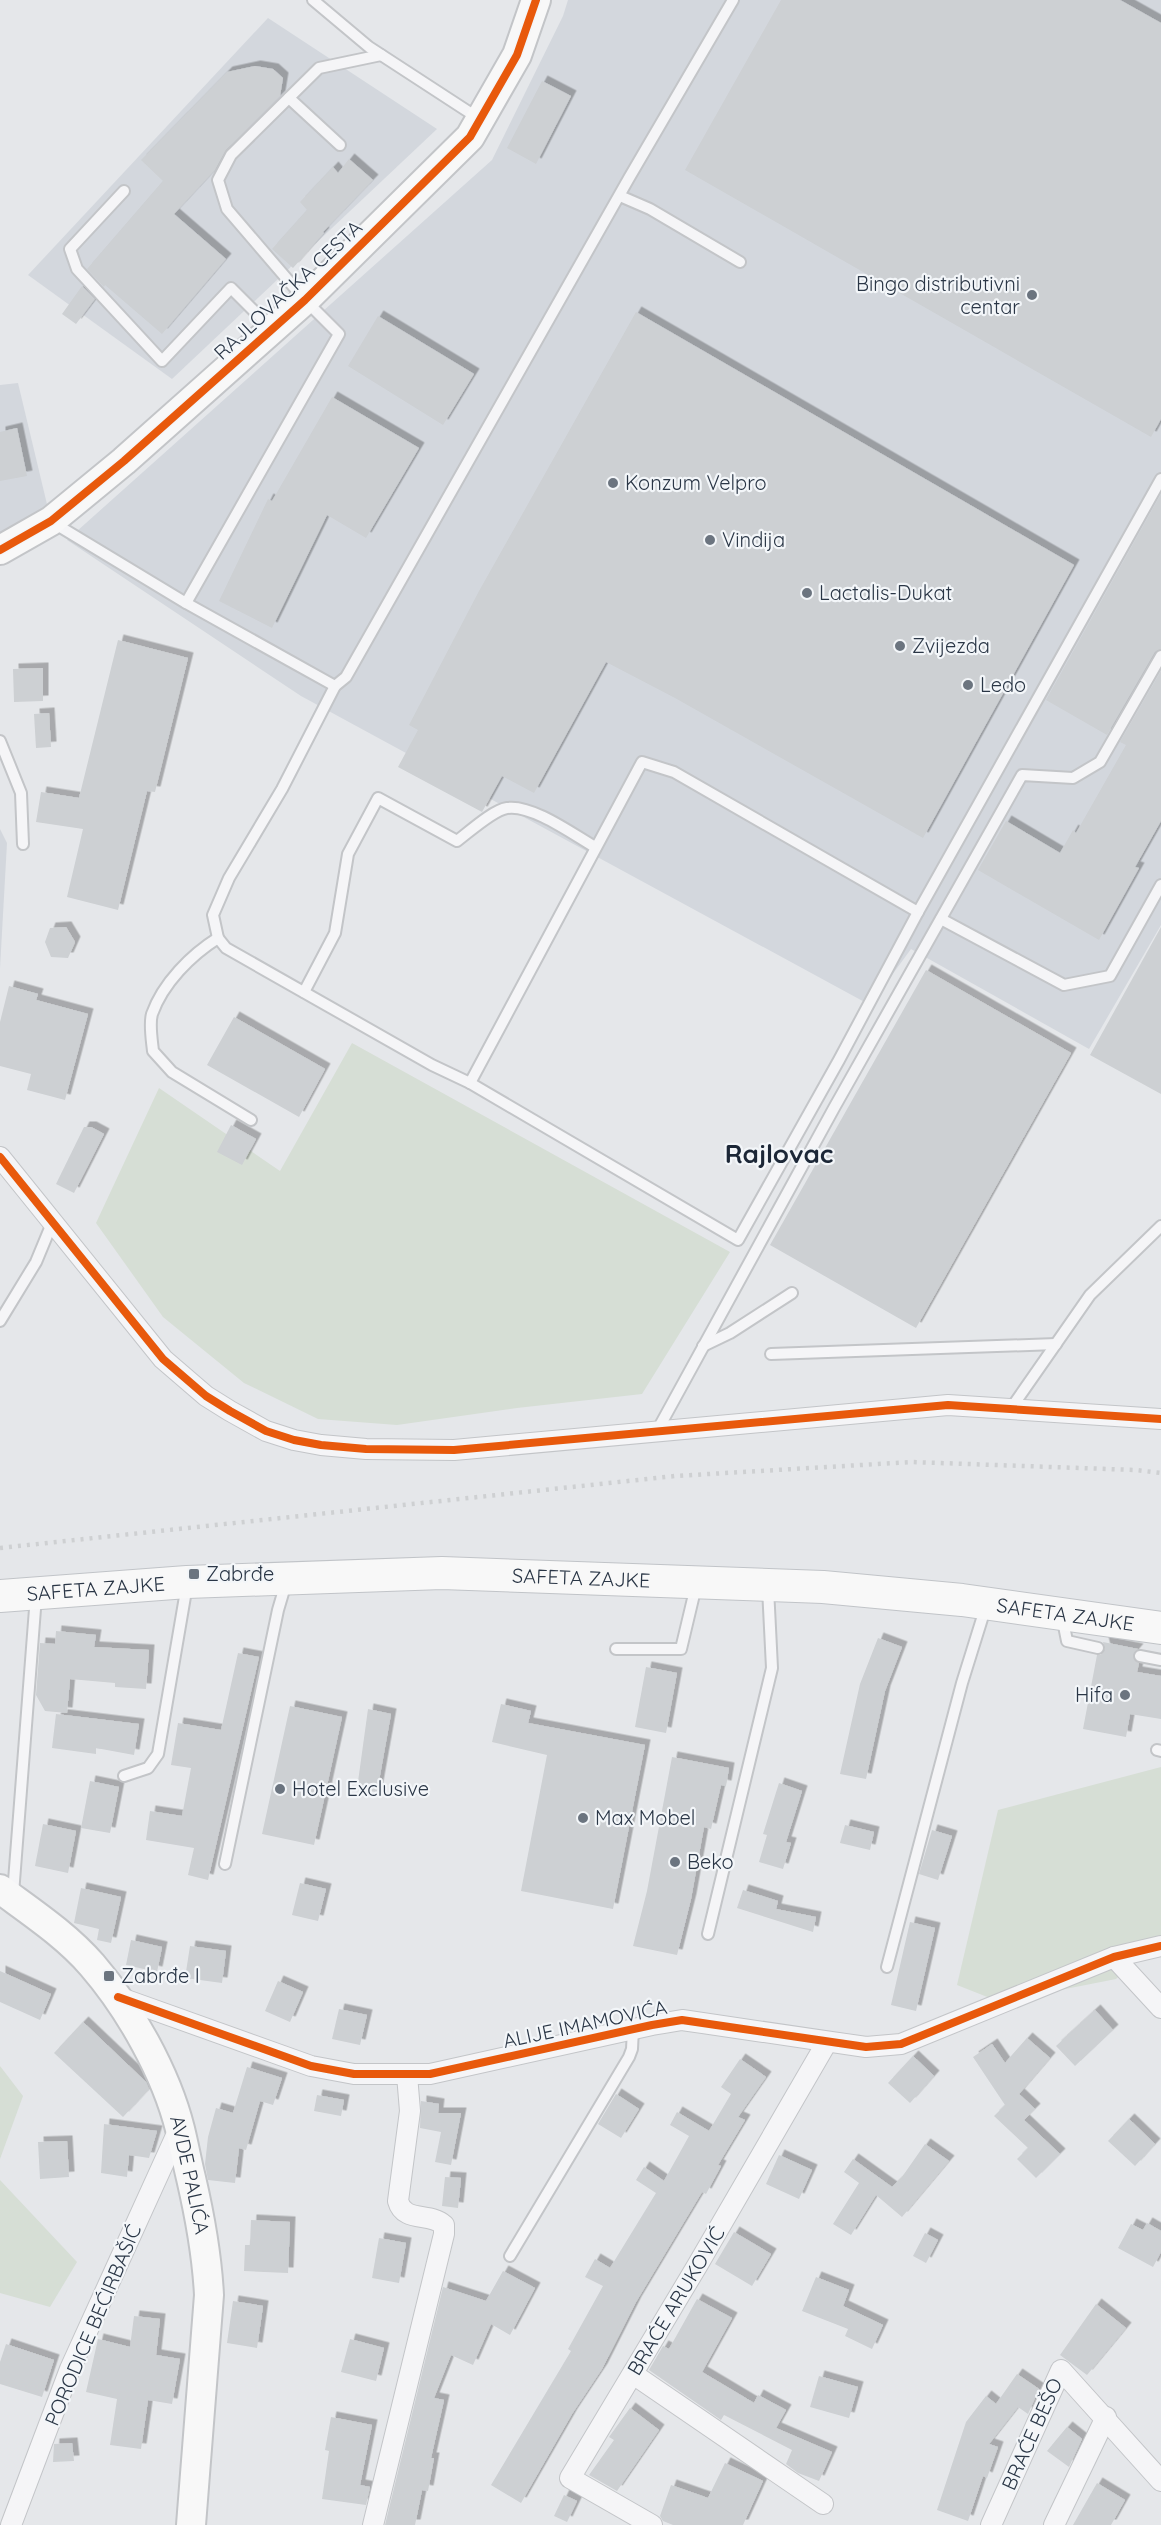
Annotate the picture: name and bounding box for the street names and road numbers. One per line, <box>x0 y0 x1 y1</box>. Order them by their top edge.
street label: RAJLOVAČKA CESTA <box>208 214 367 365</box>
street label: SAFETA ZAJKE <box>512 1563 651 1593</box>
street label: SAFETA ZAJKE <box>26 1571 166 1606</box>
street label: SAFETA ZAJKE <box>995 1592 1136 1636</box>
street label: ALIJE IMAMOVIĆA <box>500 1994 669 2053</box>
street label: AVDE PALIĆA <box>165 2112 215 2236</box>
street label: PORODICE BEĆIRBAŠIĆ <box>39 2220 146 2429</box>
street label: BRAĆE ARUKOVIĆ <box>621 2222 730 2380</box>
street label: BRAĆE BEŠO <box>996 2374 1067 2494</box>

